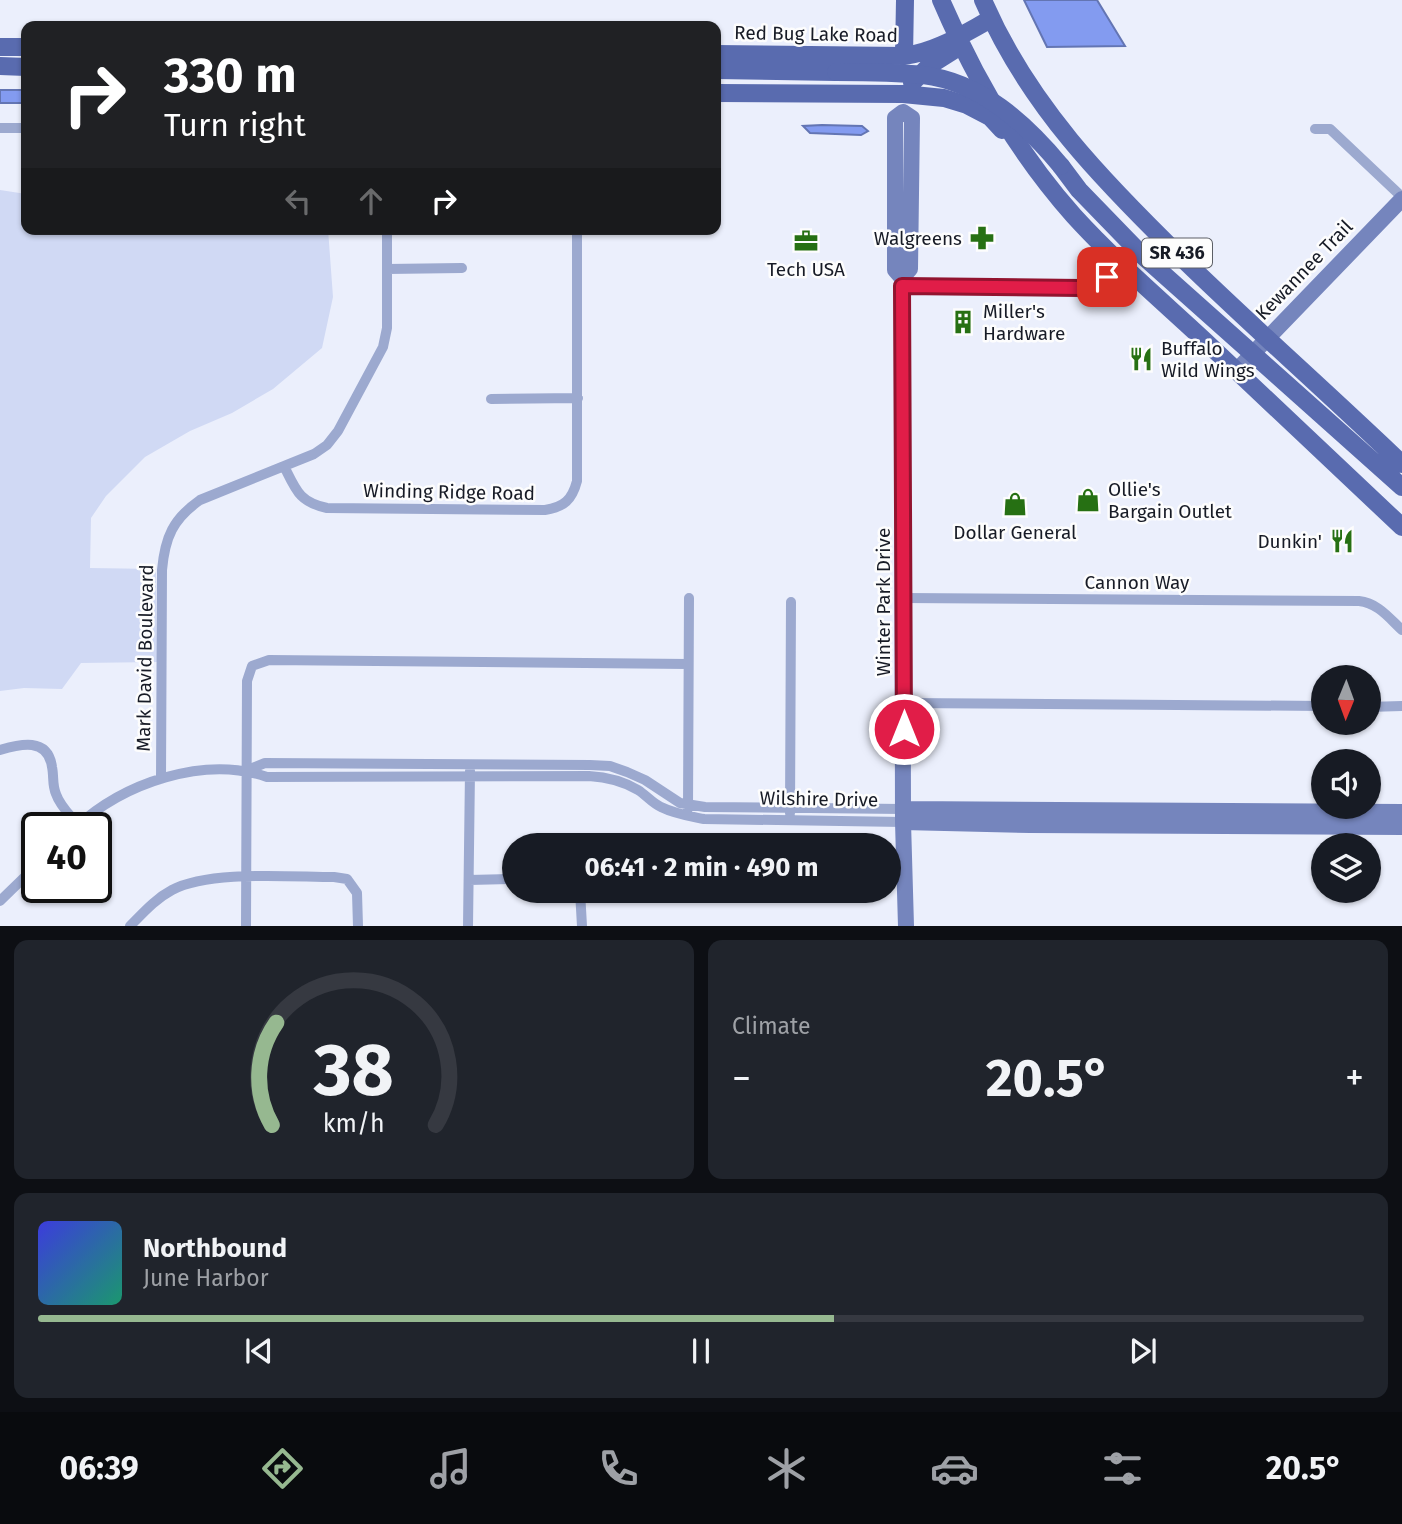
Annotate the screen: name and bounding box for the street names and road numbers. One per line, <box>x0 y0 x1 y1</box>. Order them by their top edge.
street label: Red Bug Lake Road <box>734 21 898 47</box>
street label: Kewannee Trail <box>1250 215 1358 325</box>
road number: SR 436 <box>1142 239 1212 268</box>
street label: Winding Ridge Road <box>363 479 535 505</box>
street label: Winter Park Drive <box>872 528 895 676</box>
street label: Mark David Boulevard <box>132 564 158 752</box>
street label: Cannon Way <box>1085 571 1190 594</box>
street label: Wilshire Drive <box>759 786 879 812</box>

